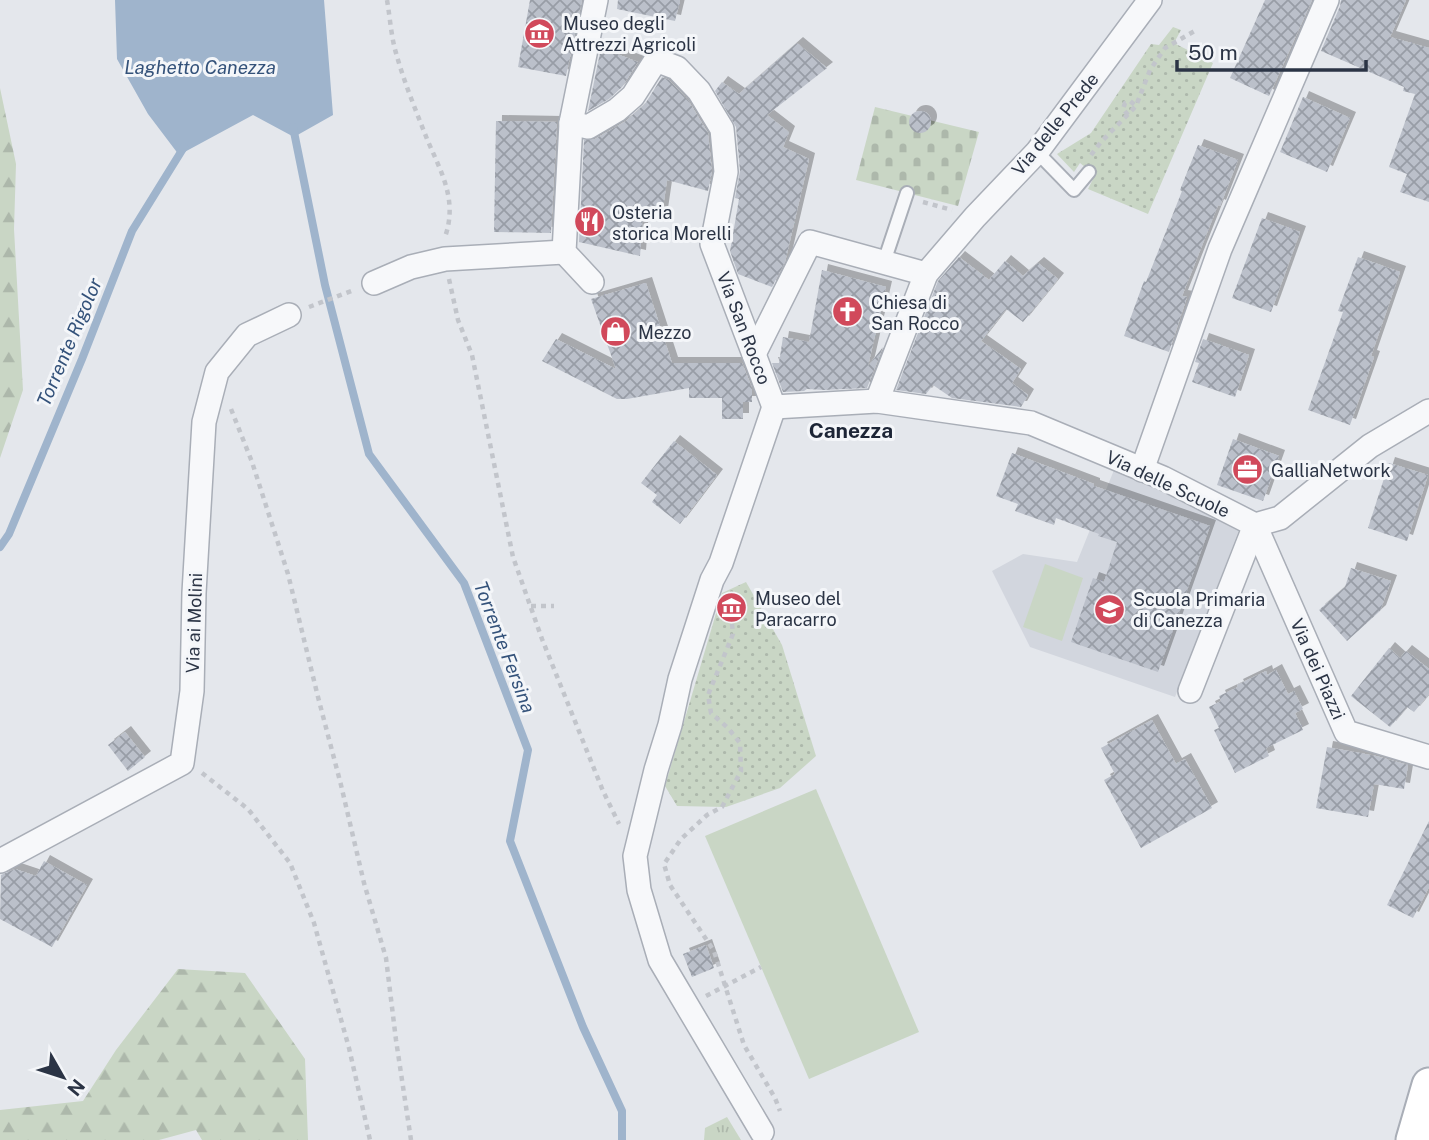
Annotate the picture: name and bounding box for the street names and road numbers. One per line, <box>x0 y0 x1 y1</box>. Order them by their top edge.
street label: Via delle Prede <box>1007 69 1103 179</box>
street label: Via San Rocco <box>713 269 775 387</box>
street label: Via delle Scuole <box>1103 446 1233 522</box>
street label: Via ai Molini <box>182 572 206 674</box>
street label: Via dei Piazzi <box>1286 615 1350 723</box>

